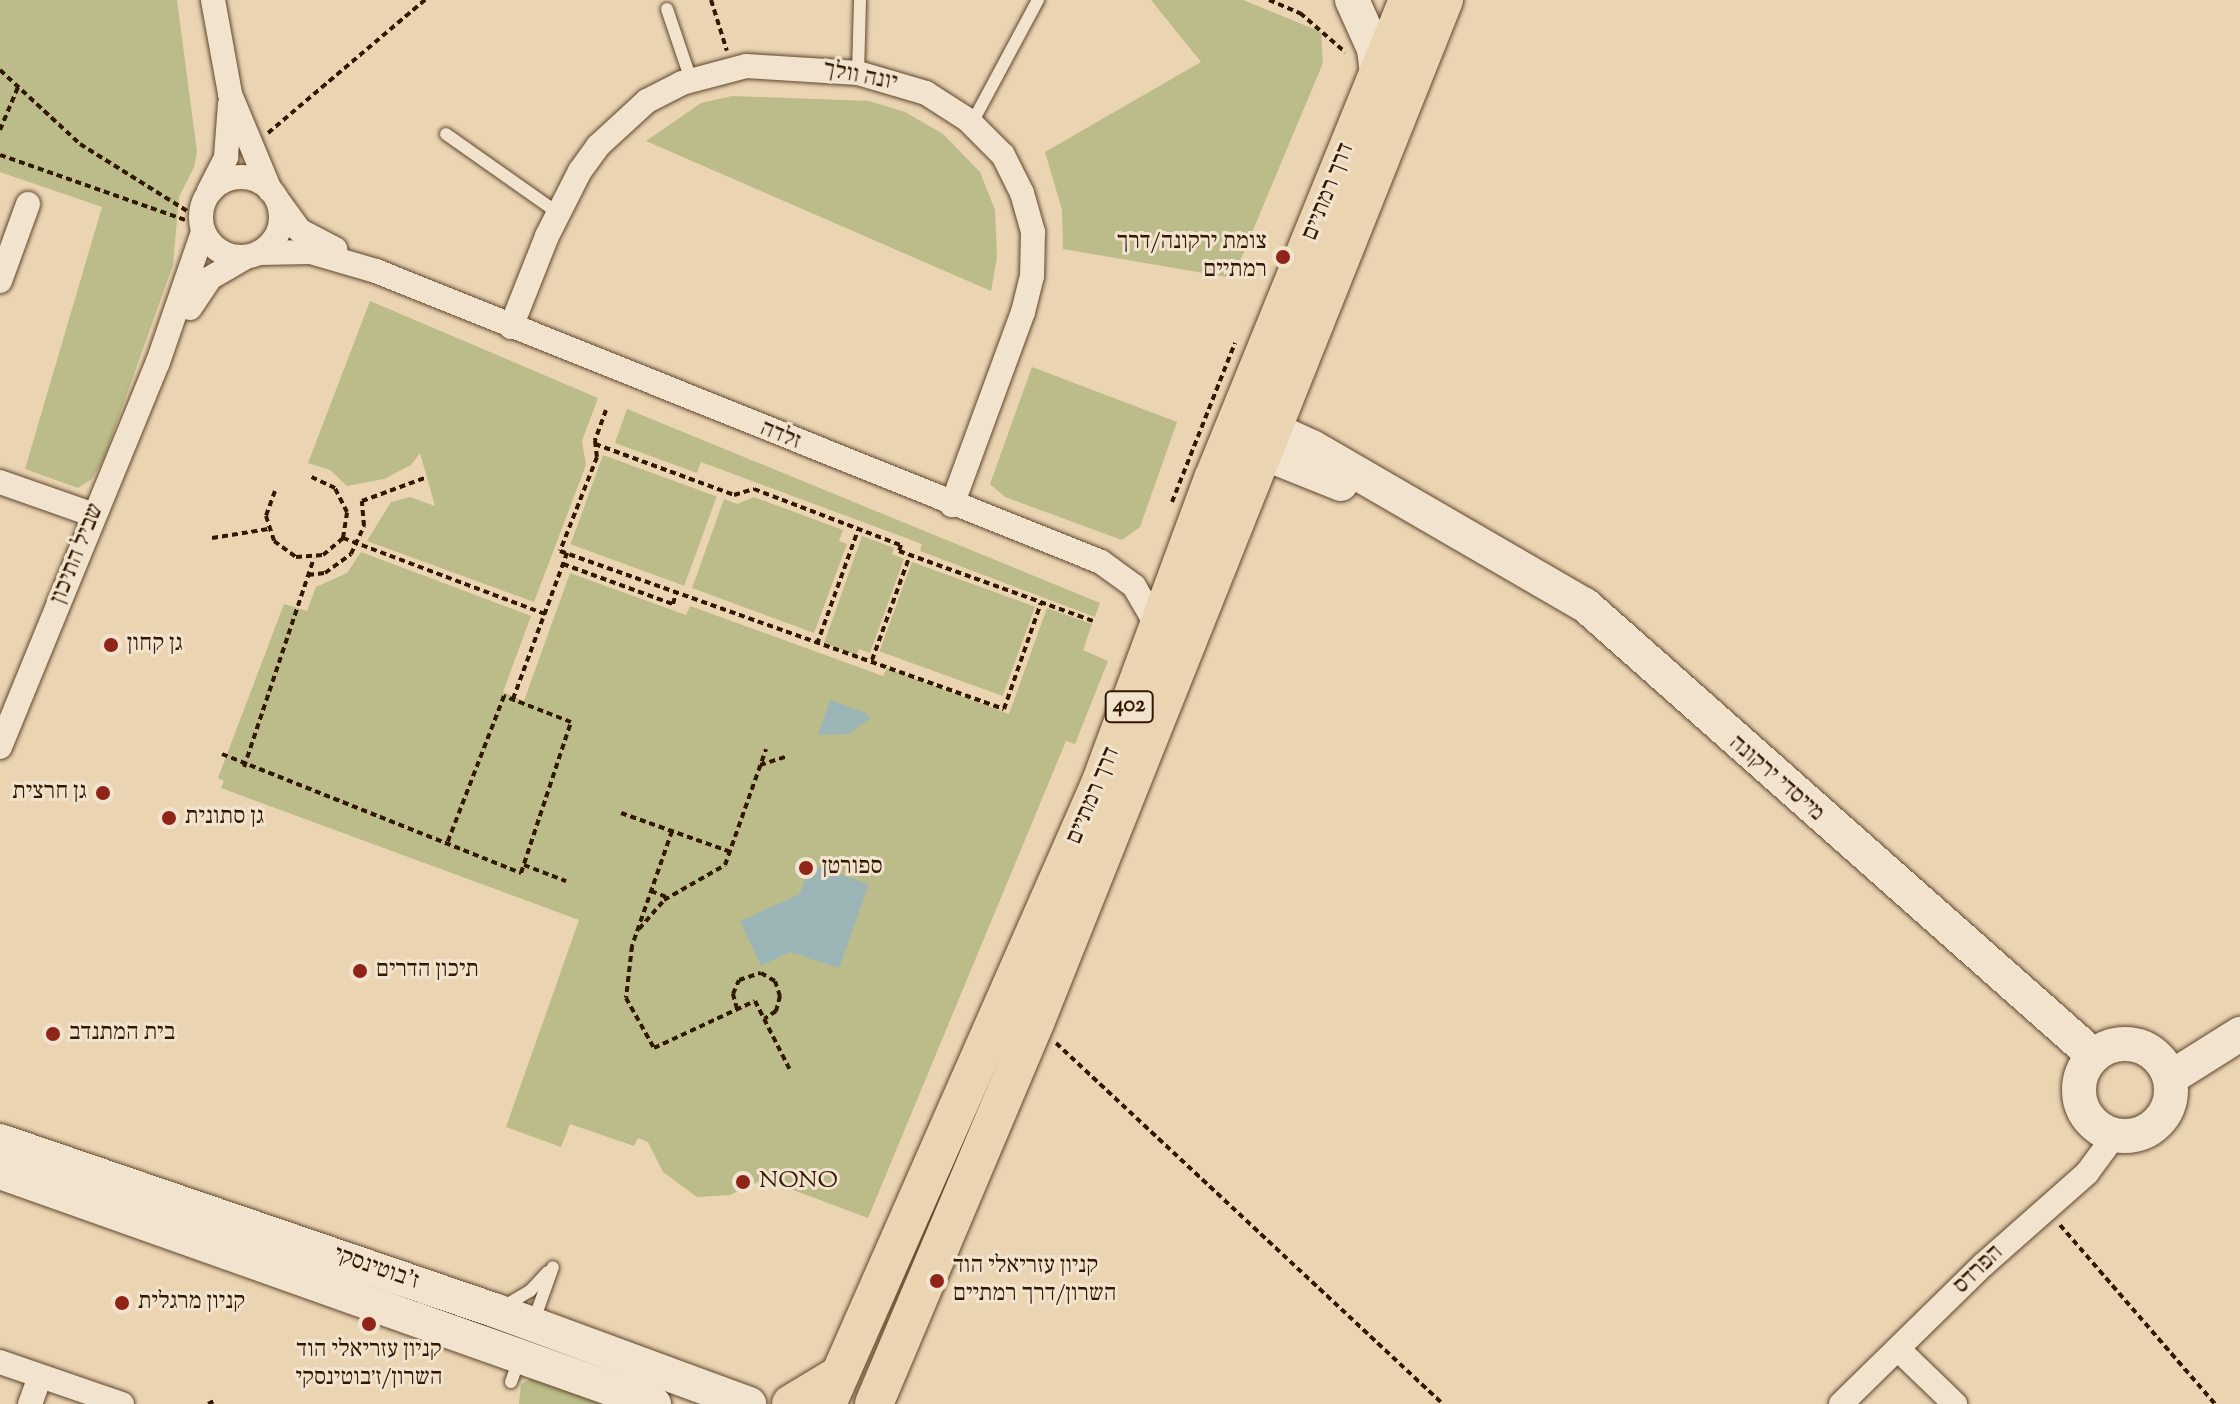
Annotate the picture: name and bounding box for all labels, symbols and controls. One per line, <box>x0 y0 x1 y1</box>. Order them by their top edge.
street label: יונה וולך <box>820 56 900 98</box>
street label: דרך רמתיים <box>1296 139 1362 245</box>
place label: צומת ירקונה/דרך רמתיים <box>1117 229 1267 285</box>
marker: צומת ירקונה/דרך רמתיים <box>1274 248 1292 266</box>
street label: זלדה <box>755 415 805 457</box>
street label: שביל התיכון <box>45 500 111 608</box>
place label: גן קחון <box>127 631 183 659</box>
marker: גן קחון <box>102 636 120 654</box>
road number: 402 <box>1103 689 1155 725</box>
street label: מייסדי ירקונה <box>1722 730 1830 828</box>
street label: דרך רמתיים <box>1061 743 1127 849</box>
place label: גן חרצית <box>12 779 87 807</box>
marker: גן חרצית <box>94 784 112 802</box>
place label: גן סתונית <box>185 804 264 832</box>
marker: גן סתונית <box>160 809 178 827</box>
place label: ספורטן <box>822 854 883 882</box>
marker: ספורטן <box>797 859 815 877</box>
place label: תיכון הדרים <box>376 957 479 985</box>
marker: תיכון הדרים <box>351 962 369 980</box>
place label: בית המתנדב <box>69 1020 175 1048</box>
marker: בית המתנדב <box>44 1025 62 1043</box>
place label: NONO <box>759 1168 838 1196</box>
marker: NONO <box>734 1173 752 1191</box>
street label: הפרדס <box>1948 1239 2010 1301</box>
street label: ז'בוטינסקי <box>330 1241 422 1297</box>
place label: קניון עזריאלי הוד השרון/דרך רמתיים <box>953 1253 1116 1309</box>
marker: קניון עזריאלי הוד השרון/דרך רמתיים <box>928 1272 946 1290</box>
place label: קניון מרגלית <box>138 1289 245 1317</box>
marker: קניון מרגלית <box>113 1294 131 1312</box>
marker: קניון עזריאלי הוד השרון/ז׳בוטינסקי <box>360 1315 378 1333</box>
place label: קניון עזריאלי הוד השרון/ז׳בוטינסקי <box>296 1337 442 1393</box>

